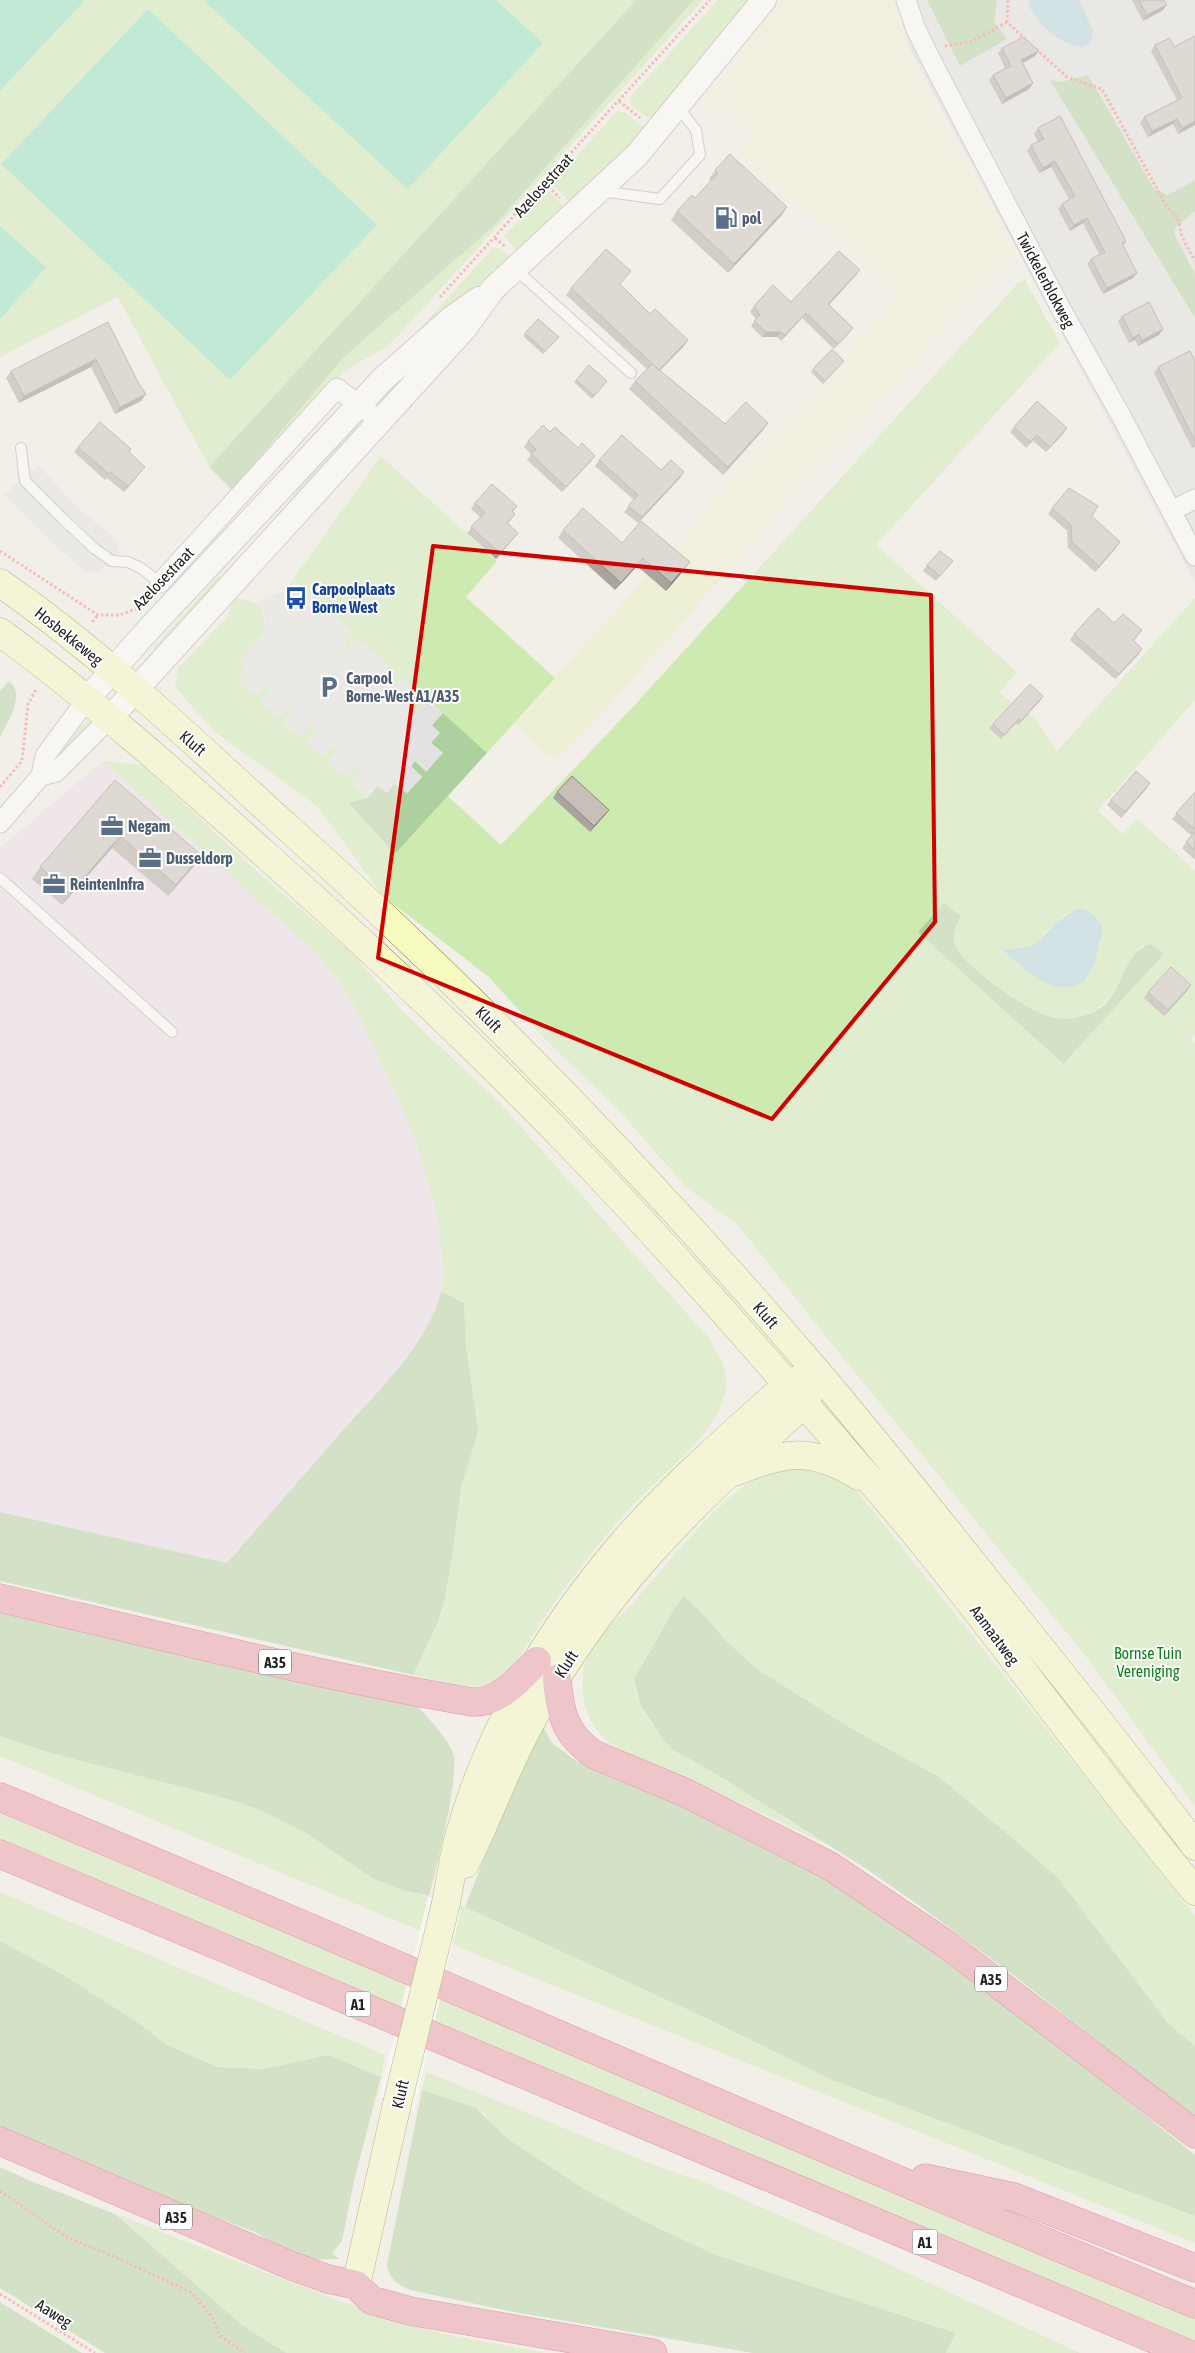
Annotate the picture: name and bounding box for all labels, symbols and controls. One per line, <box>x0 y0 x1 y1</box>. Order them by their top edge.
street label: Azelosestraat <box>510 149 576 221</box>
fuel station icon: pol <box>713 205 739 231</box>
place label: pol <box>742 209 762 227</box>
street label: Twickelerblokweg <box>1012 229 1079 331</box>
street label: Azelosestraat <box>129 543 197 613</box>
place label: Carpoolplaats Borne West <box>312 580 396 616</box>
bus stop icon: Carpoolplaats Borne West <box>283 585 309 611</box>
street label: Hosbekkeweg <box>31 603 107 670</box>
place label: Carpool Borne-West A1/A35 <box>346 669 460 705</box>
parking icon: Carpool Borne-West A1/A35 <box>316 674 342 700</box>
street label: Kluft <box>176 727 210 760</box>
office icon: Negam <box>99 813 125 839</box>
place label: Negam <box>128 817 170 835</box>
office icon: Dusseldorp <box>137 845 163 871</box>
place label: Dusseldorp <box>166 849 233 867</box>
office icon: ReintenInfra <box>41 871 67 897</box>
place label: ReintenInfra <box>70 875 144 893</box>
street label: Kluft <box>472 1002 506 1036</box>
street label: Kluft <box>750 1298 783 1332</box>
street label: Aamaatweg <box>966 1602 1023 1669</box>
park label: Bornse Tuin Vereniging <box>1114 1644 1182 1681</box>
street label: Kluft <box>551 1647 582 1681</box>
road number: A35 <box>259 1650 291 1674</box>
road number: A35 <box>975 1966 1007 1992</box>
road number: A1 <box>346 1992 370 2016</box>
street label: Kluft <box>388 2078 412 2110</box>
road number: A35 <box>160 2204 192 2230</box>
road number: A1 <box>912 2230 938 2254</box>
street label: Aaweg <box>32 2295 75 2332</box>

